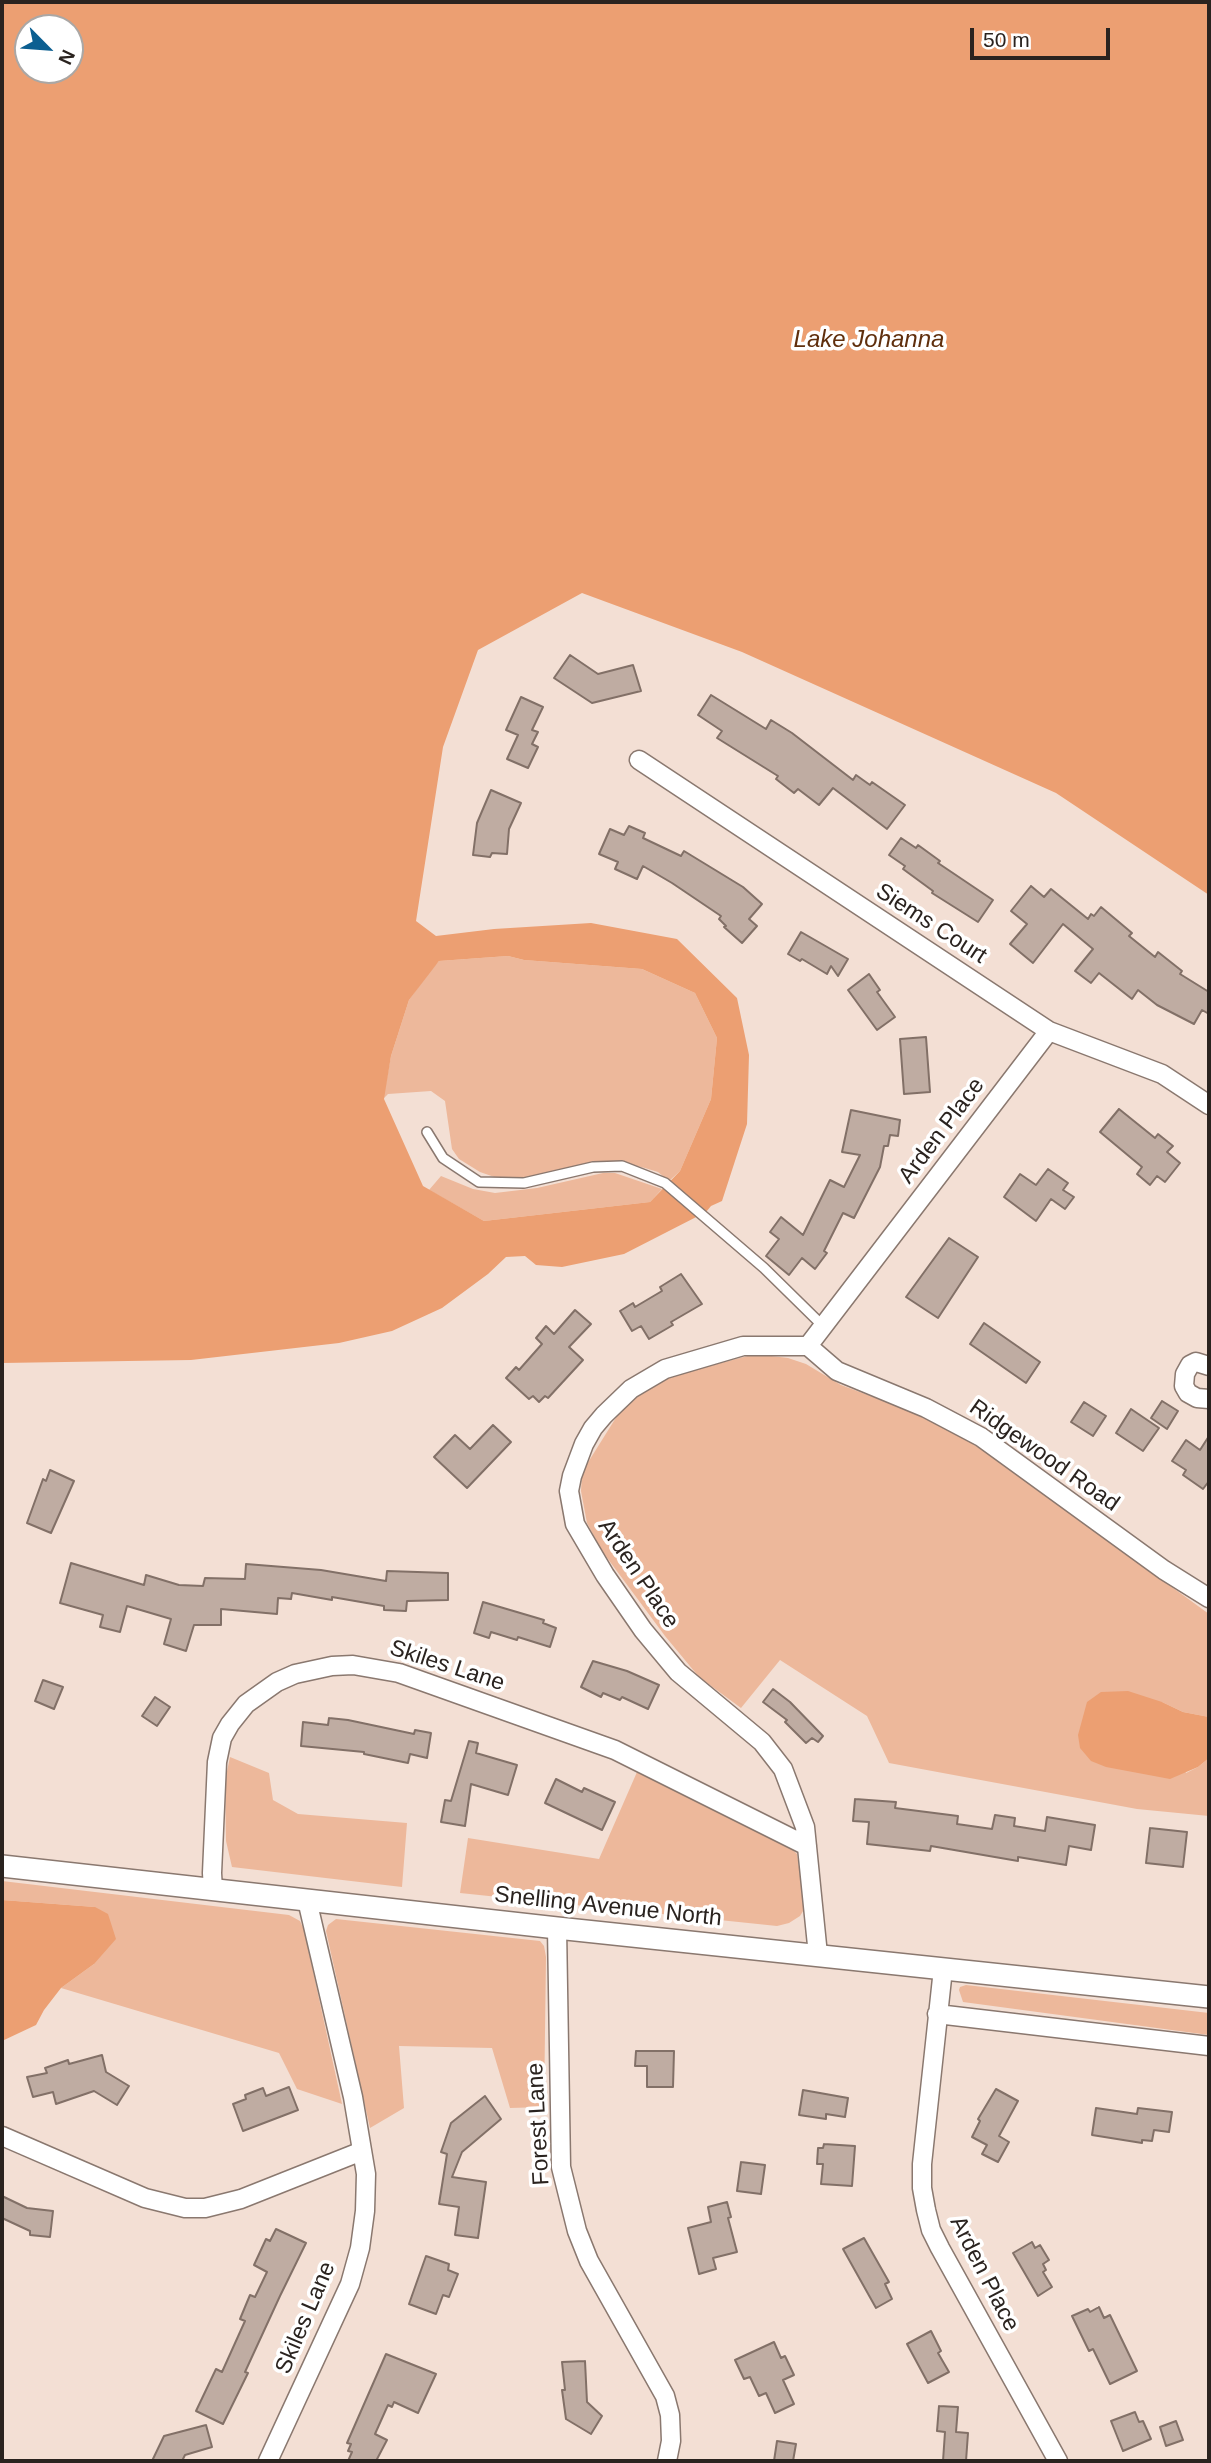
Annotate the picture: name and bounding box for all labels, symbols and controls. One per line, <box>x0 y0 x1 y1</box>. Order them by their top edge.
north arrow <box>14 14 84 84</box>
scale bar <box>973 14 1113 58</box>
text: 50 m <box>983 28 1030 51</box>
text: N <box>54 47 79 68</box>
water label: Lake Johanna <box>794 326 944 354</box>
street label: Siems Court <box>870 878 992 970</box>
street label: Arden Place <box>893 1073 991 1189</box>
street label: Ridgewood Road <box>964 1394 1124 1518</box>
street label: Arden Place <box>592 1514 684 1634</box>
street label: Skiles Lane <box>386 1635 508 1697</box>
street label: Snelling Avenue North <box>493 1881 723 1933</box>
street label: Forest Lane <box>522 2062 556 2186</box>
street label: Arden Place <box>943 2212 1025 2336</box>
street label: Skiles Lane <box>270 2258 342 2378</box>

